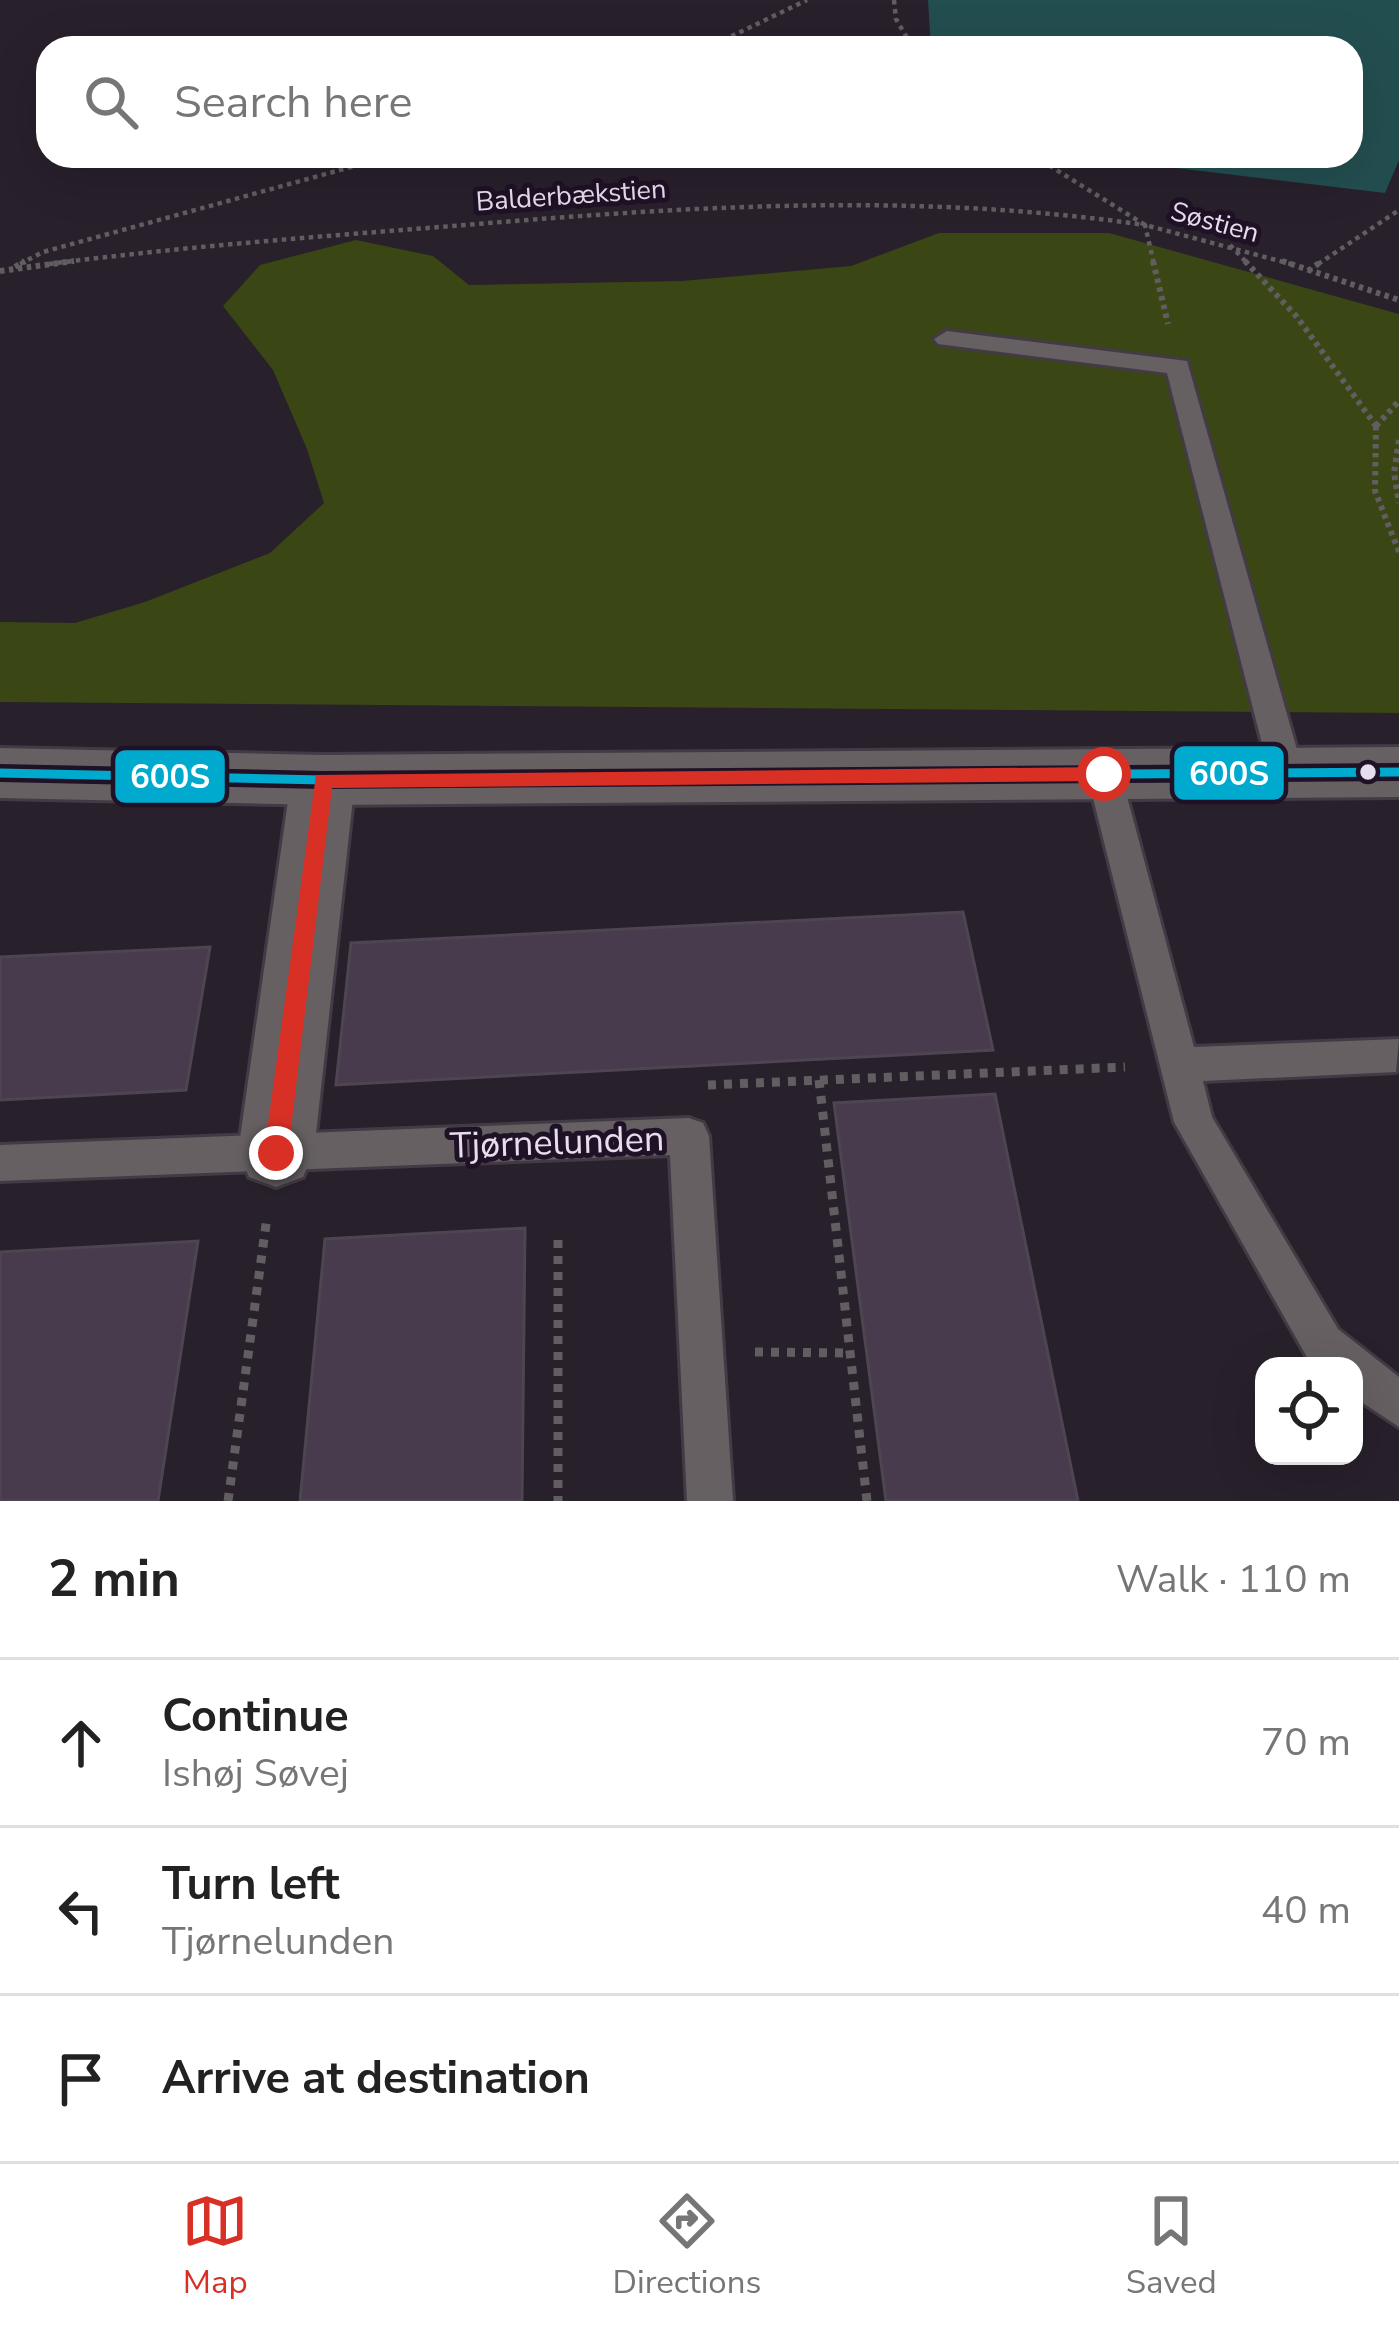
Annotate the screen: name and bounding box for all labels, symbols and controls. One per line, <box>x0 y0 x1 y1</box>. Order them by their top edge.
search box <box>36 36 1363 168</box>
icon: search <box>78 69 144 135</box>
text: Search here <box>174 72 413 133</box>
street label: Balderbækstien <box>475 170 667 221</box>
street label: Søstien <box>1167 193 1263 252</box>
line badge: 600S <box>1172 744 1286 802</box>
route start <box>1077 747 1131 801</box>
line badge: 600S <box>113 748 227 805</box>
text: 600S <box>1189 752 1269 797</box>
text: 600S <box>130 755 210 800</box>
unlabelled marker <box>1357 761 1379 783</box>
street label: Tjørnelunden <box>449 1114 665 1171</box>
route end <box>249 1126 303 1180</box>
map controls <box>1255 1357 1363 1465</box>
button: locate <box>1255 1357 1363 1465</box>
text: 2 min <box>48 1544 180 1614</box>
text: Walk · 110 m <box>1116 1553 1351 1606</box>
text: Continue <box>162 1686 349 1747</box>
icon: ahead <box>48 1710 114 1776</box>
text: 70 m <box>1261 1716 1351 1769</box>
text: Ishøj Søvej <box>162 1747 349 1800</box>
text: Turn left <box>162 1854 340 1915</box>
icon: left <box>48 1878 114 1944</box>
text: 40 m <box>1261 1884 1351 1937</box>
text: Tjørnelunden <box>162 1915 394 1968</box>
icon: arrive <box>48 2046 114 2112</box>
text: Arrive at destination <box>162 2048 590 2109</box>
tab: Map <box>182 2188 248 2305</box>
tab: Directions <box>613 2188 761 2305</box>
tab: Saved <box>1126 2188 1217 2305</box>

